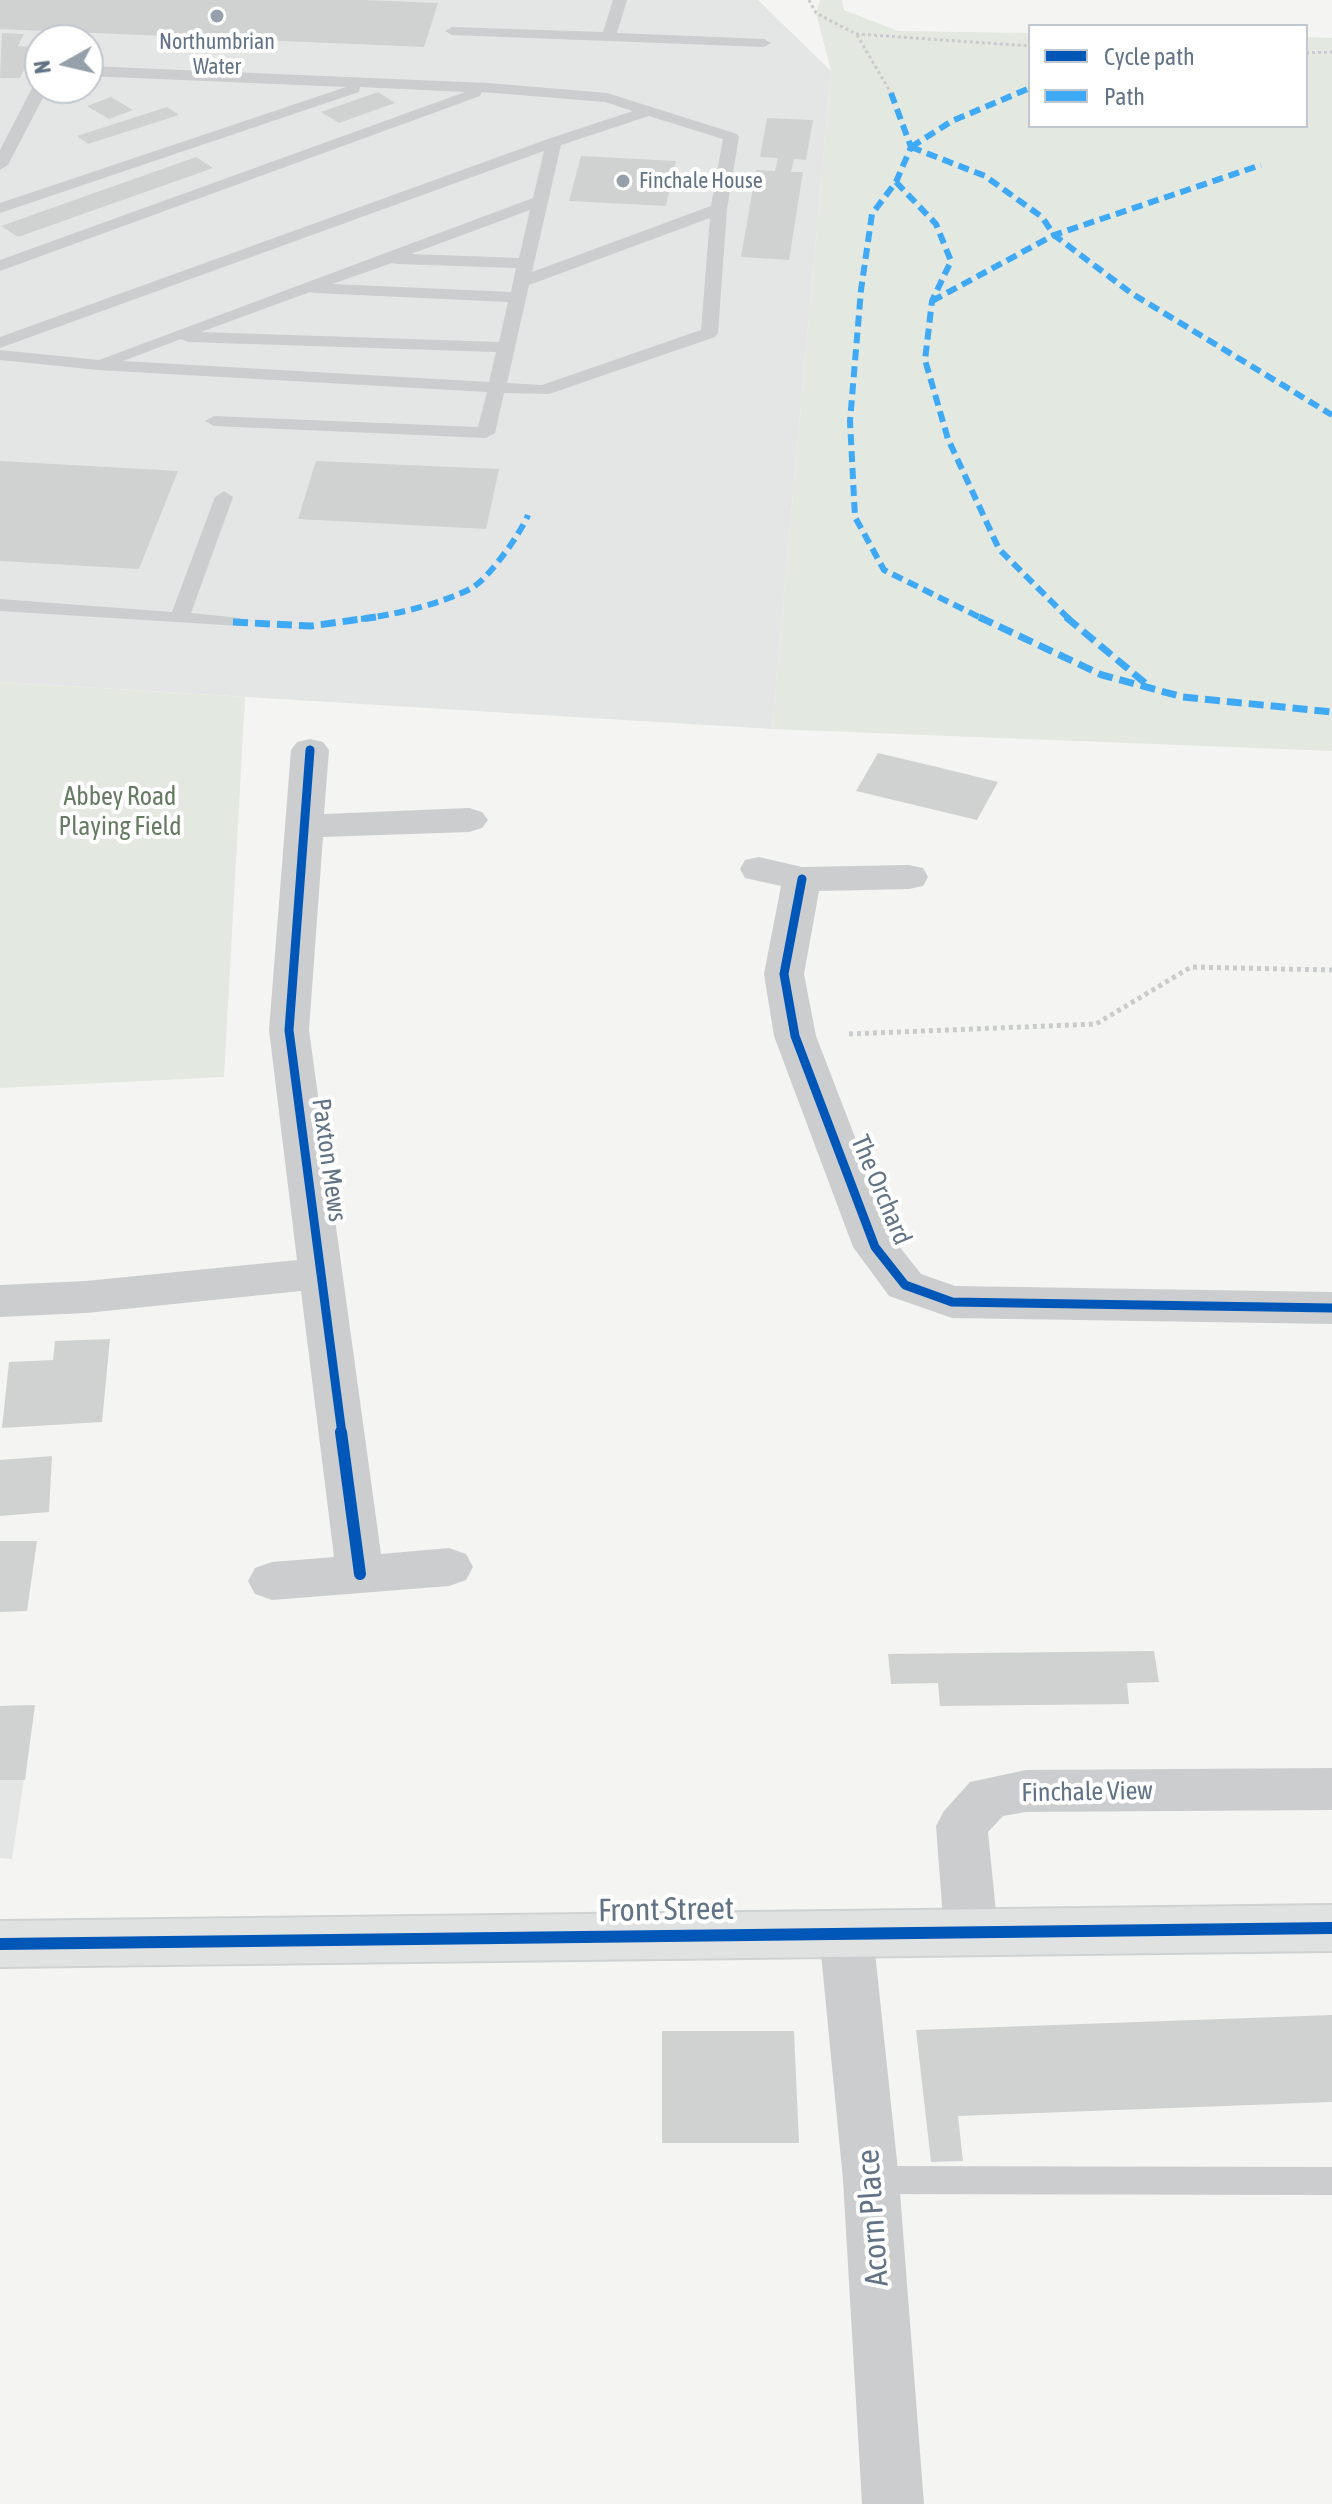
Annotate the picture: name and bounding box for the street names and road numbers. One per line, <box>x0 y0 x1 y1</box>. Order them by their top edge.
street label: Paxton Mews <box>305 1096 353 1224</box>
street label: The Orchard <box>844 1130 918 1250</box>
street label: Finchale View <box>1021 1775 1153 1809</box>
street label: Front Street <box>598 1890 734 1930</box>
street label: Acorn Place <box>849 2148 897 2288</box>

